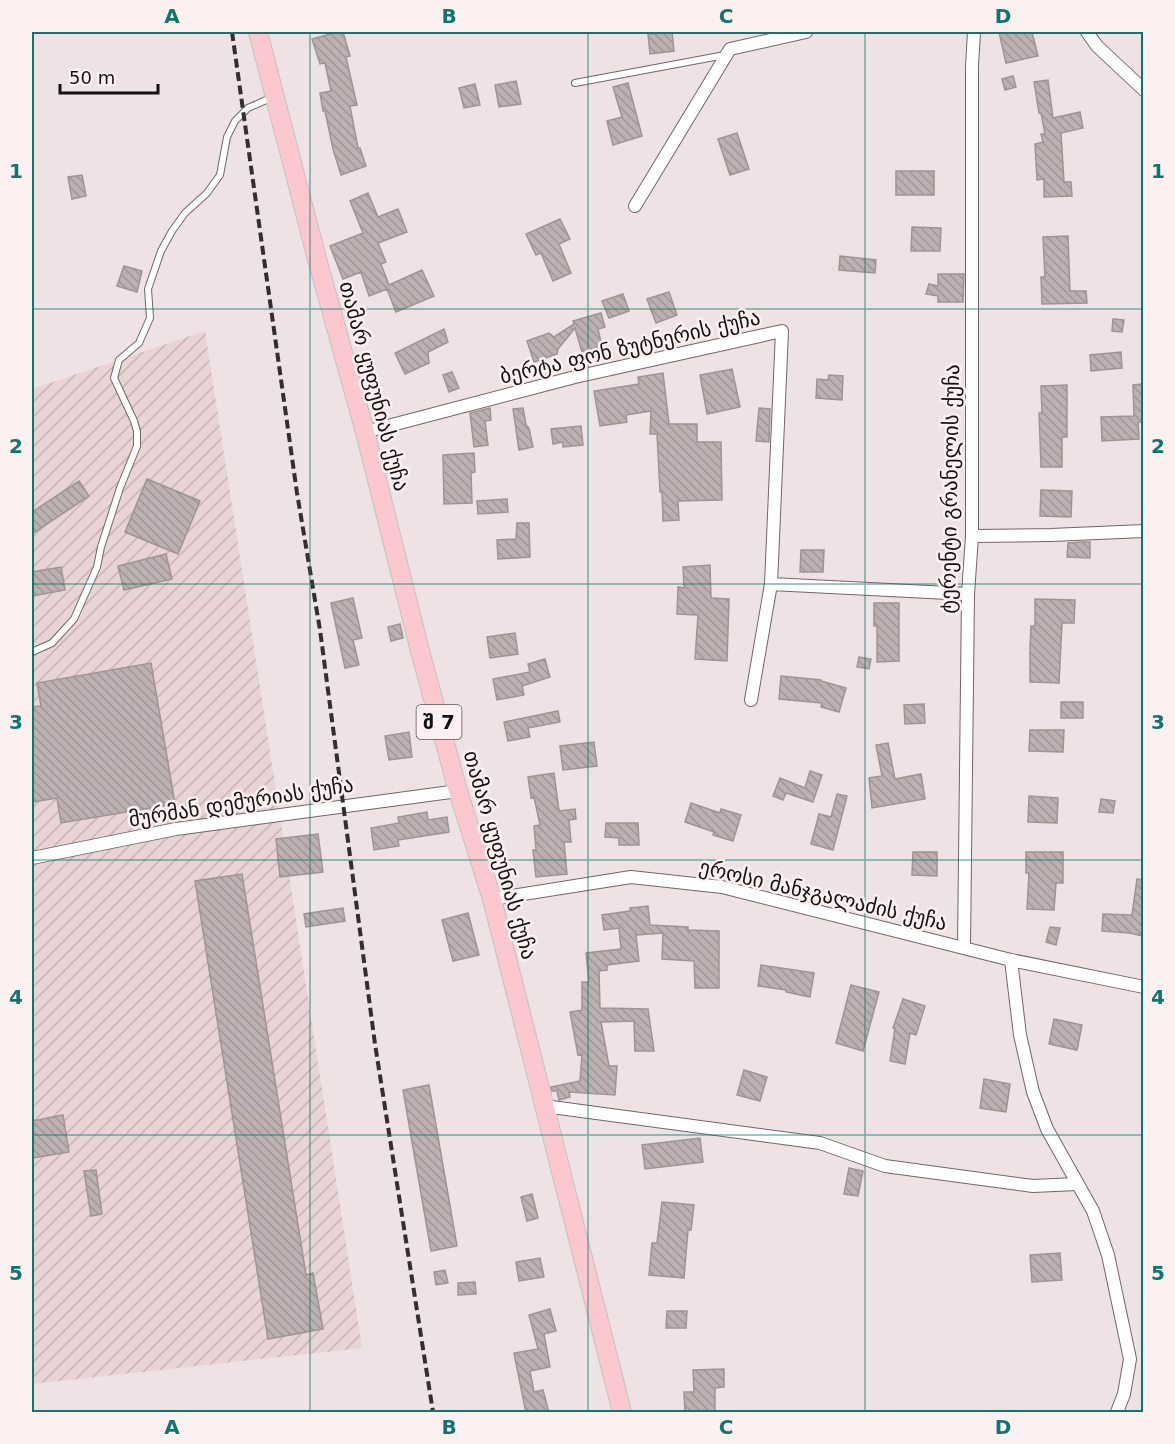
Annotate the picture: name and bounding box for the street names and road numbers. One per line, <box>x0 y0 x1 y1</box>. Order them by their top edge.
street label: თამარ ყუფუნიას ქუჩა <box>334 278 414 494</box>
street label: ბერტა ფონ ზუტნერის ქუჩა <box>498 305 762 389</box>
street label: ტერენტი გრანელის ქუჩა <box>936 364 964 614</box>
road number: შ 7 <box>416 705 462 739</box>
street label: თამარ ყუფუნიას ქუჩა <box>459 748 541 962</box>
street label: მურმან დემურიას ქუჩა <box>127 772 355 832</box>
street label: ეროსი მანჯგალაძის ქუჩა <box>697 855 949 935</box>

